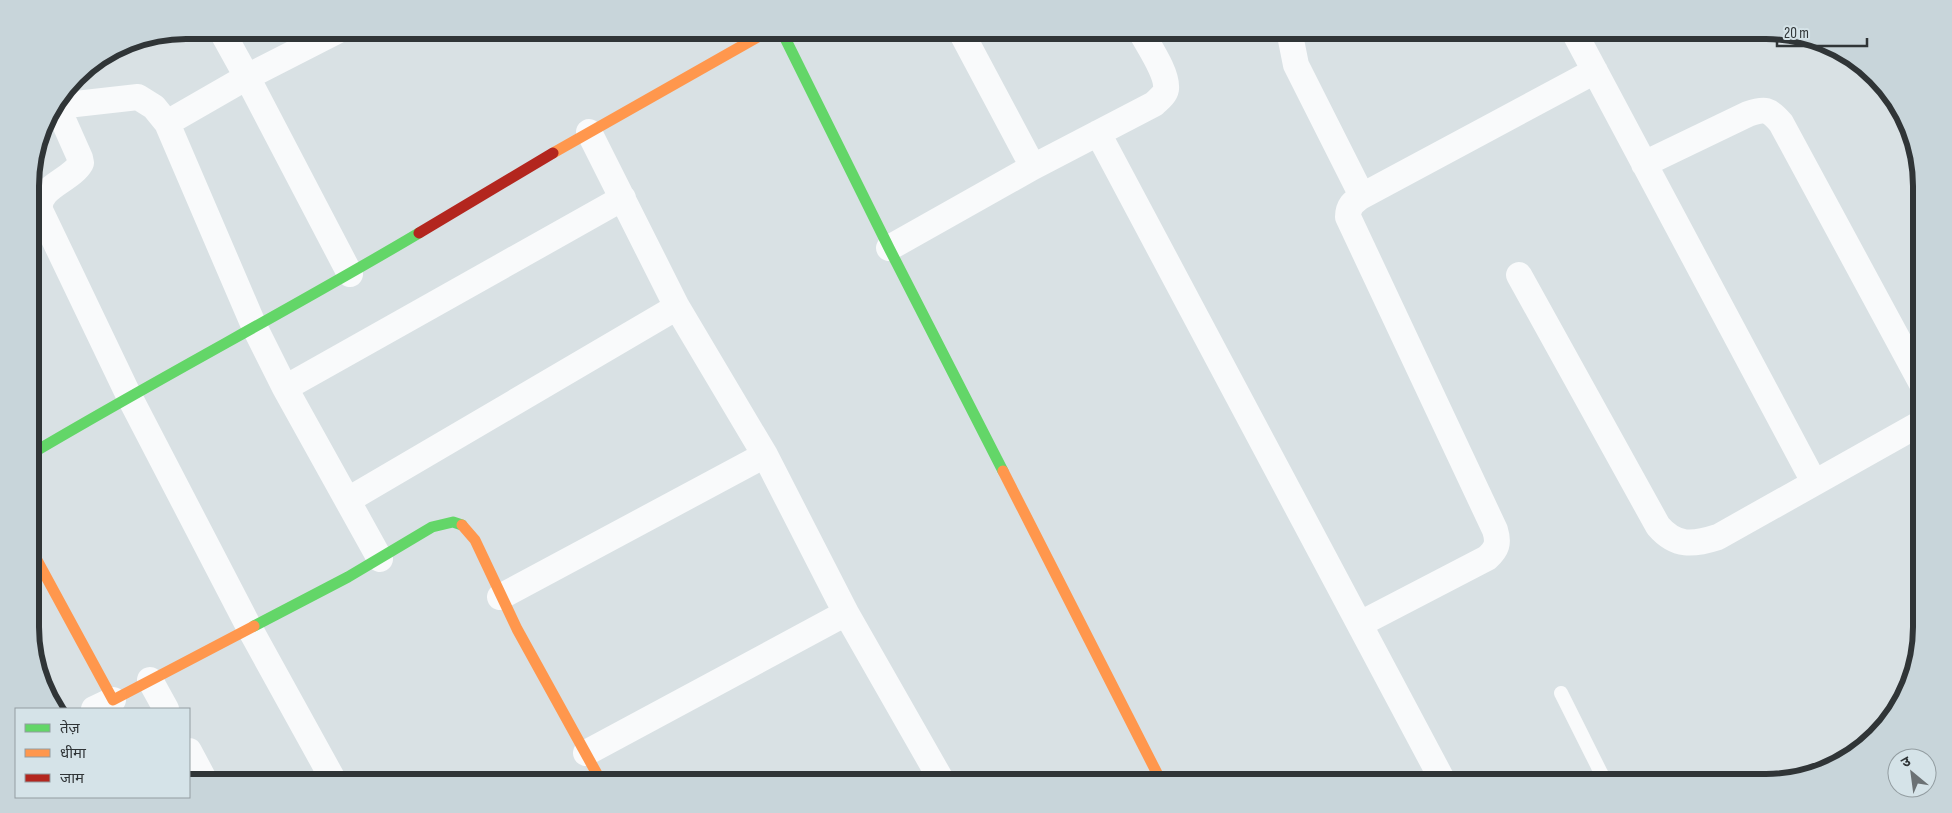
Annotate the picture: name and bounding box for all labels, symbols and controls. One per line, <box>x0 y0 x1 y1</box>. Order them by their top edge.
scale bar <box>1777 15 1867 47</box>
text: 20 m <box>1784 24 1809 43</box>
legend <box>15 708 190 798</box>
text: तेज़ <box>60 719 81 738</box>
text: धीमा <box>60 744 87 763</box>
north arrow <box>1887 748 1937 798</box>
text: उ <box>1898 752 1914 771</box>
text: जाम <box>60 769 85 788</box>

